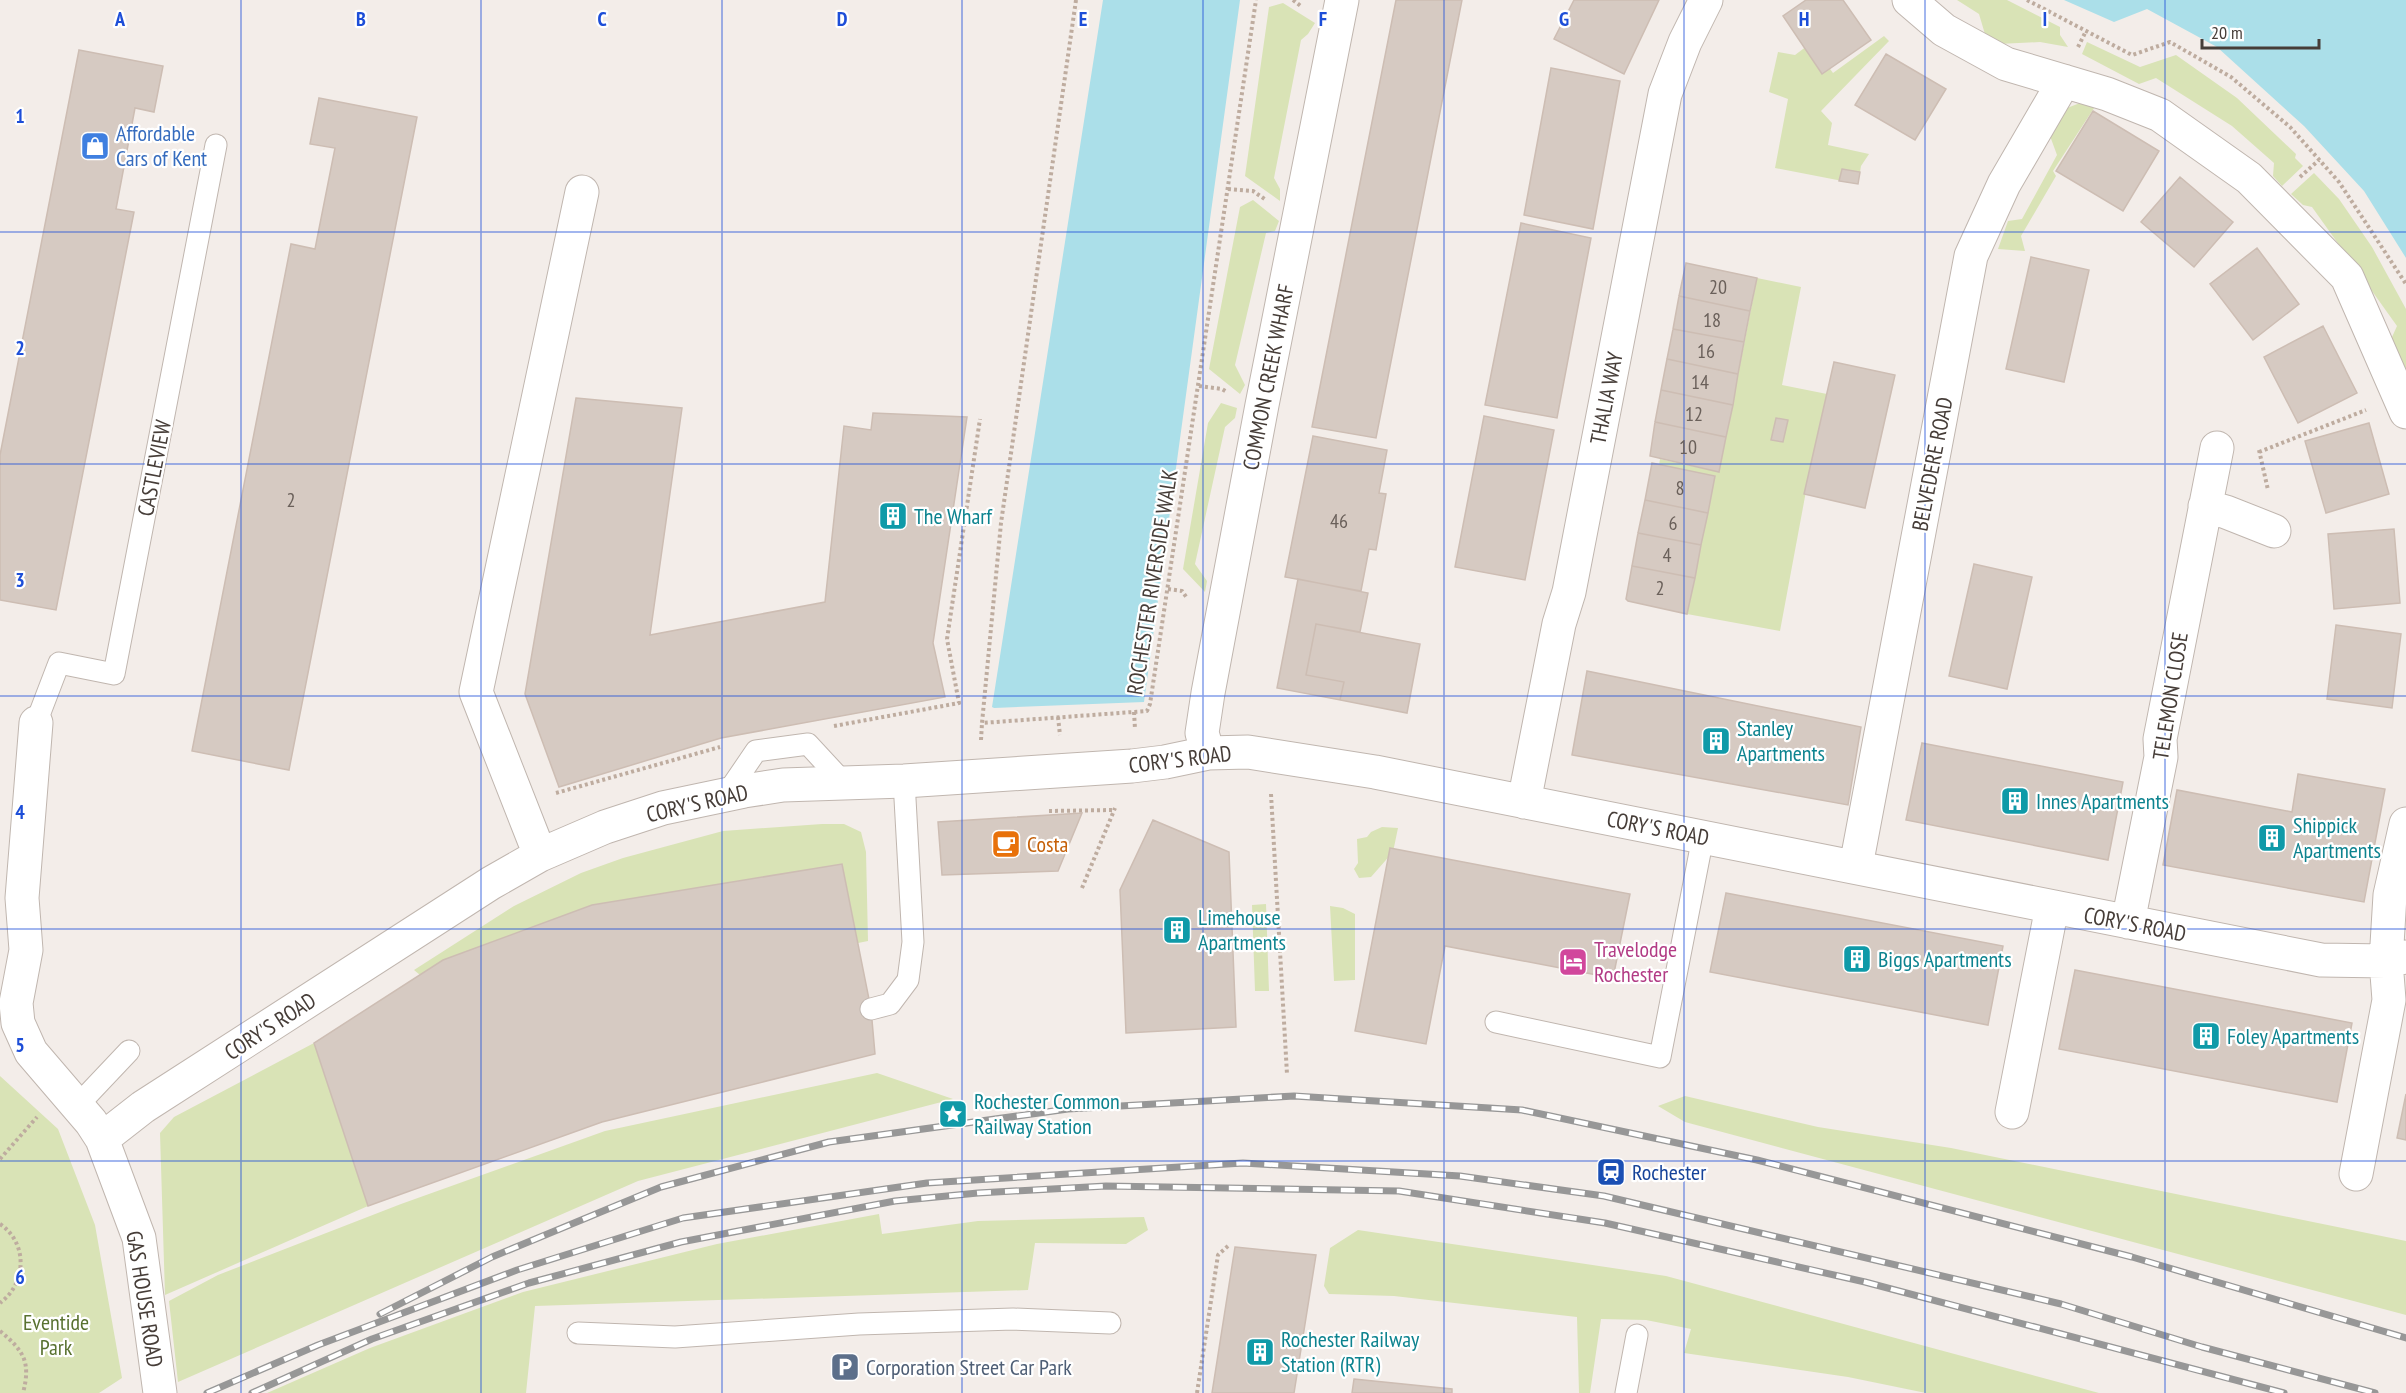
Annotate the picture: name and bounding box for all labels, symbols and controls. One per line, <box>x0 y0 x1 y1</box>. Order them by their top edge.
text: A <box>114 6 126 32</box>
text: B <box>356 6 366 32</box>
text: C <box>597 6 607 32</box>
text: D <box>837 6 848 32</box>
text: E <box>1079 6 1087 32</box>
text: F <box>1319 6 1327 32</box>
text: G <box>1559 6 1569 32</box>
text: H <box>1799 6 1809 32</box>
text: I <box>2043 6 2047 32</box>
scale bar <box>2202 12 2319 50</box>
text: 20 m <box>2211 21 2243 44</box>
text: 1 <box>15 103 25 129</box>
place label: Affordable Cars of Kent <box>116 119 207 172</box>
shop icon: Affordable Cars of Kent <box>79 130 111 162</box>
house number: 20 <box>1709 274 1727 300</box>
street label: COMMON CREEK WHARF <box>1236 282 1300 472</box>
house number: 18 <box>1703 307 1721 333</box>
text: 2 <box>15 335 25 361</box>
house number: 16 <box>1697 338 1715 364</box>
street label: THALIA WAY <box>1583 349 1629 447</box>
house number: 14 <box>1691 369 1709 395</box>
street label: BELVEDERE ROAD <box>1905 395 1959 533</box>
house number: 12 <box>1685 401 1703 427</box>
street label: CASTLEVIEW <box>131 417 177 518</box>
house number: 10 <box>1679 434 1697 460</box>
street label: ROCHESTER RIVERSIDE WALK <box>1120 467 1184 697</box>
house number: 8 <box>1676 475 1685 501</box>
house number: 2 <box>287 487 296 513</box>
building icon: The Wharf <box>877 500 909 532</box>
place label: The Wharf <box>914 502 993 530</box>
house number: 46 <box>1330 508 1348 534</box>
house number: 6 <box>1669 510 1678 536</box>
house number: 4 <box>1663 542 1672 568</box>
text: 3 <box>15 567 25 593</box>
house number: 2 <box>1656 575 1665 601</box>
street label: TELEMON CLOSE <box>2146 630 2194 762</box>
place label: Stanley Apartments <box>1737 714 1825 767</box>
building icon: Stanley Apartments <box>1700 725 1732 757</box>
street label: CORY'S ROAD <box>1127 739 1233 779</box>
street label: CORY'S ROAD <box>643 778 751 828</box>
building icon: Innes Apartments <box>1999 785 2031 817</box>
place label: Innes Apartments <box>2036 787 2169 815</box>
text: 4 <box>15 799 25 825</box>
street label: CORY'S ROAD <box>1605 804 1711 852</box>
place label: Shippick Apartments <box>2293 811 2381 864</box>
building icon: Shippick Apartments <box>2256 822 2288 854</box>
cafe icon: Costa <box>990 828 1022 860</box>
place label: Costa <box>1027 830 1068 858</box>
street label: CORY'S ROAD <box>2082 900 2188 948</box>
place label: Limehouse Apartments <box>1198 903 1286 956</box>
building icon: Limehouse Apartments <box>1161 914 1193 946</box>
place label: Travelodge Rochester <box>1594 935 1677 988</box>
building icon: Biggs Apartments <box>1841 943 1873 975</box>
place label: Biggs Apartments <box>1878 945 2012 973</box>
hotel icon: Travelodge Rochester <box>1557 946 1589 978</box>
street label: CORY'S ROAD <box>219 986 321 1066</box>
building icon: Foley Apartments <box>2190 1020 2222 1052</box>
place label: Foley Apartments <box>2227 1022 2359 1050</box>
text: 5 <box>15 1032 25 1058</box>
place label: Rochester Common Railway Station <box>974 1087 1120 1140</box>
place icon: Rochester Common Railway Station <box>937 1098 969 1130</box>
station icon: Rochester <box>1595 1156 1627 1188</box>
place label: Rochester <box>1632 1158 1706 1186</box>
street label: GAS HOUSE ROAD <box>120 1229 170 1369</box>
text: 6 <box>15 1264 25 1290</box>
park label: Eventide Park <box>23 1308 89 1361</box>
place label: Rochester Railway Station (RTR) <box>1281 1325 1420 1378</box>
building icon: Rochester Railway Station (RTR) <box>1244 1336 1276 1368</box>
parking icon: Corporation Street Car Park <box>829 1351 861 1383</box>
place label: Corporation Street Car Park <box>866 1353 1072 1381</box>

